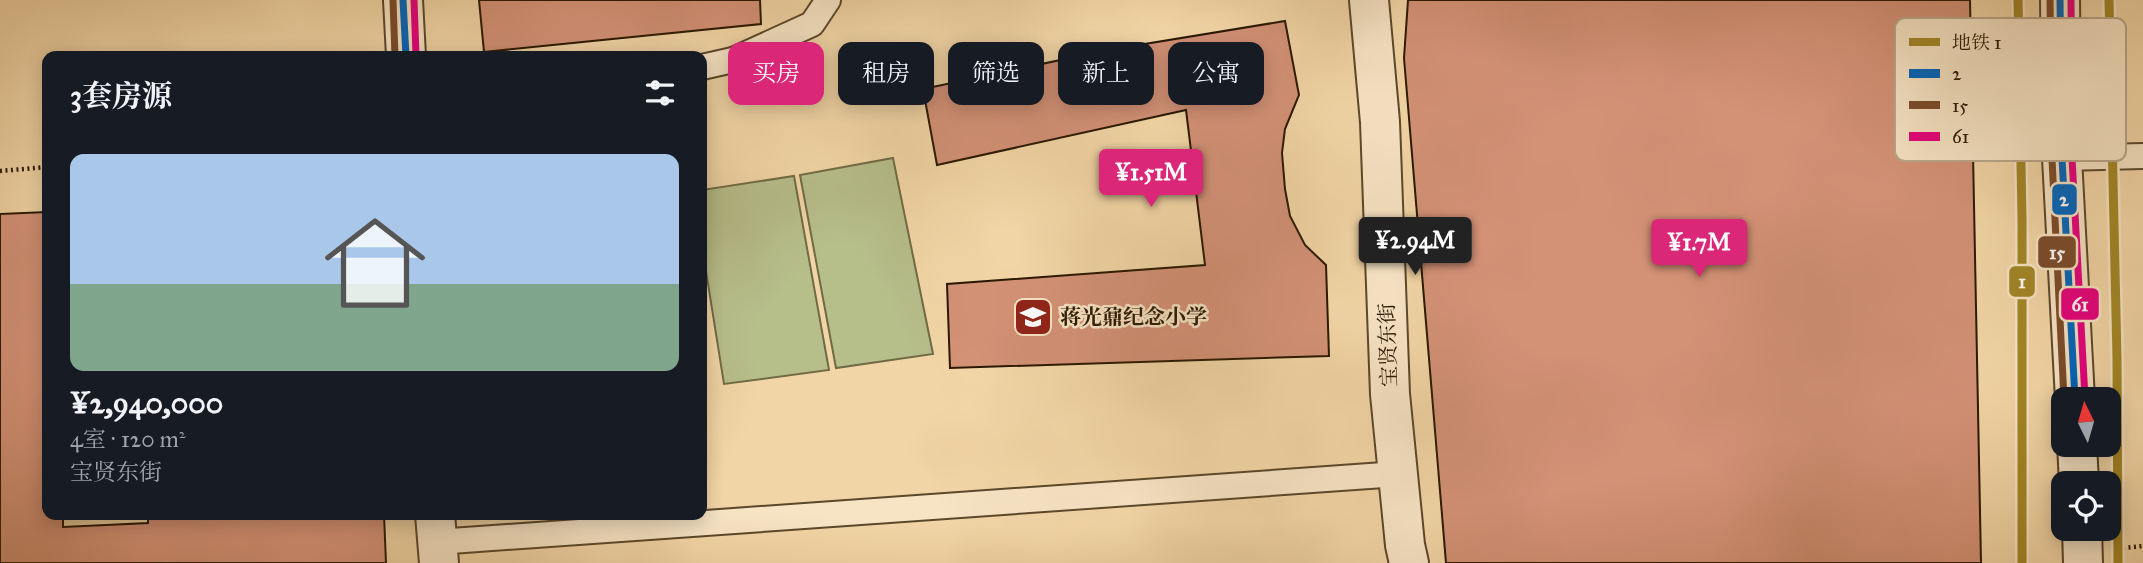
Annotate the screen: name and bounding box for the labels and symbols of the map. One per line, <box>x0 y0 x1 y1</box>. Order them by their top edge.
legend <box>1895 18 2126 161</box>
text: 地铁 1 <box>1952 31 2002 54</box>
text: 2 <box>1952 62 1962 85</box>
text: 15 <box>1952 94 1968 117</box>
text: 61 <box>1952 125 1969 148</box>
pin: ¥1.51M <box>1094 150 1208 209</box>
line badge: 2 <box>2051 183 2078 216</box>
text: 2 <box>2059 188 2069 211</box>
pin: ¥2.94M <box>1358 218 1472 277</box>
pin: ¥1.7M <box>1650 219 1748 279</box>
line badge: 15 <box>2037 235 2077 269</box>
text: 15 <box>2049 241 2065 264</box>
line badge: 1 <box>2008 265 2036 298</box>
text: 1 <box>2018 270 2026 293</box>
line badge: 61 <box>2060 287 2100 321</box>
text: 61 <box>2071 293 2089 316</box>
school or university icon: 蒋光鼐纪念小学 <box>1012 296 1054 338</box>
street label: 宝贤东街 <box>1374 303 1402 387</box>
place label: 蒋光鼐纪念小学 <box>1060 304 1207 330</box>
north arrow <box>2051 387 2121 457</box>

